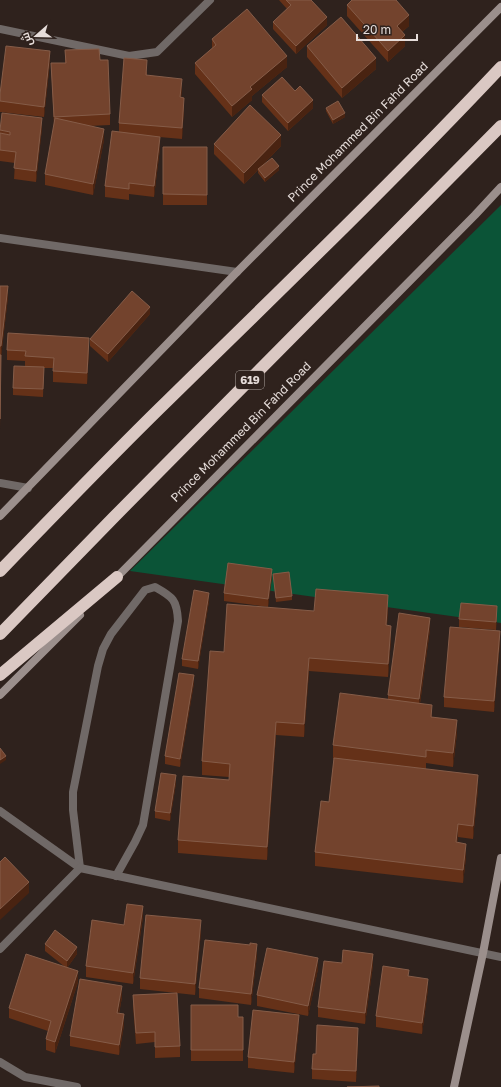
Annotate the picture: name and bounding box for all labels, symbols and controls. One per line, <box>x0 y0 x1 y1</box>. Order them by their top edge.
north arrow <box>16 16 56 56</box>
scale bar <box>357 16 417 42</box>
text: 20 m <box>363 22 391 37</box>
text: ش <box>18 30 36 48</box>
street label: Prince Mohammed Bin Fahd Road <box>284 58 431 205</box>
street label: Prince Mohammed Bin Fahd Road <box>167 358 314 505</box>
road number: 619 <box>236 371 264 389</box>

